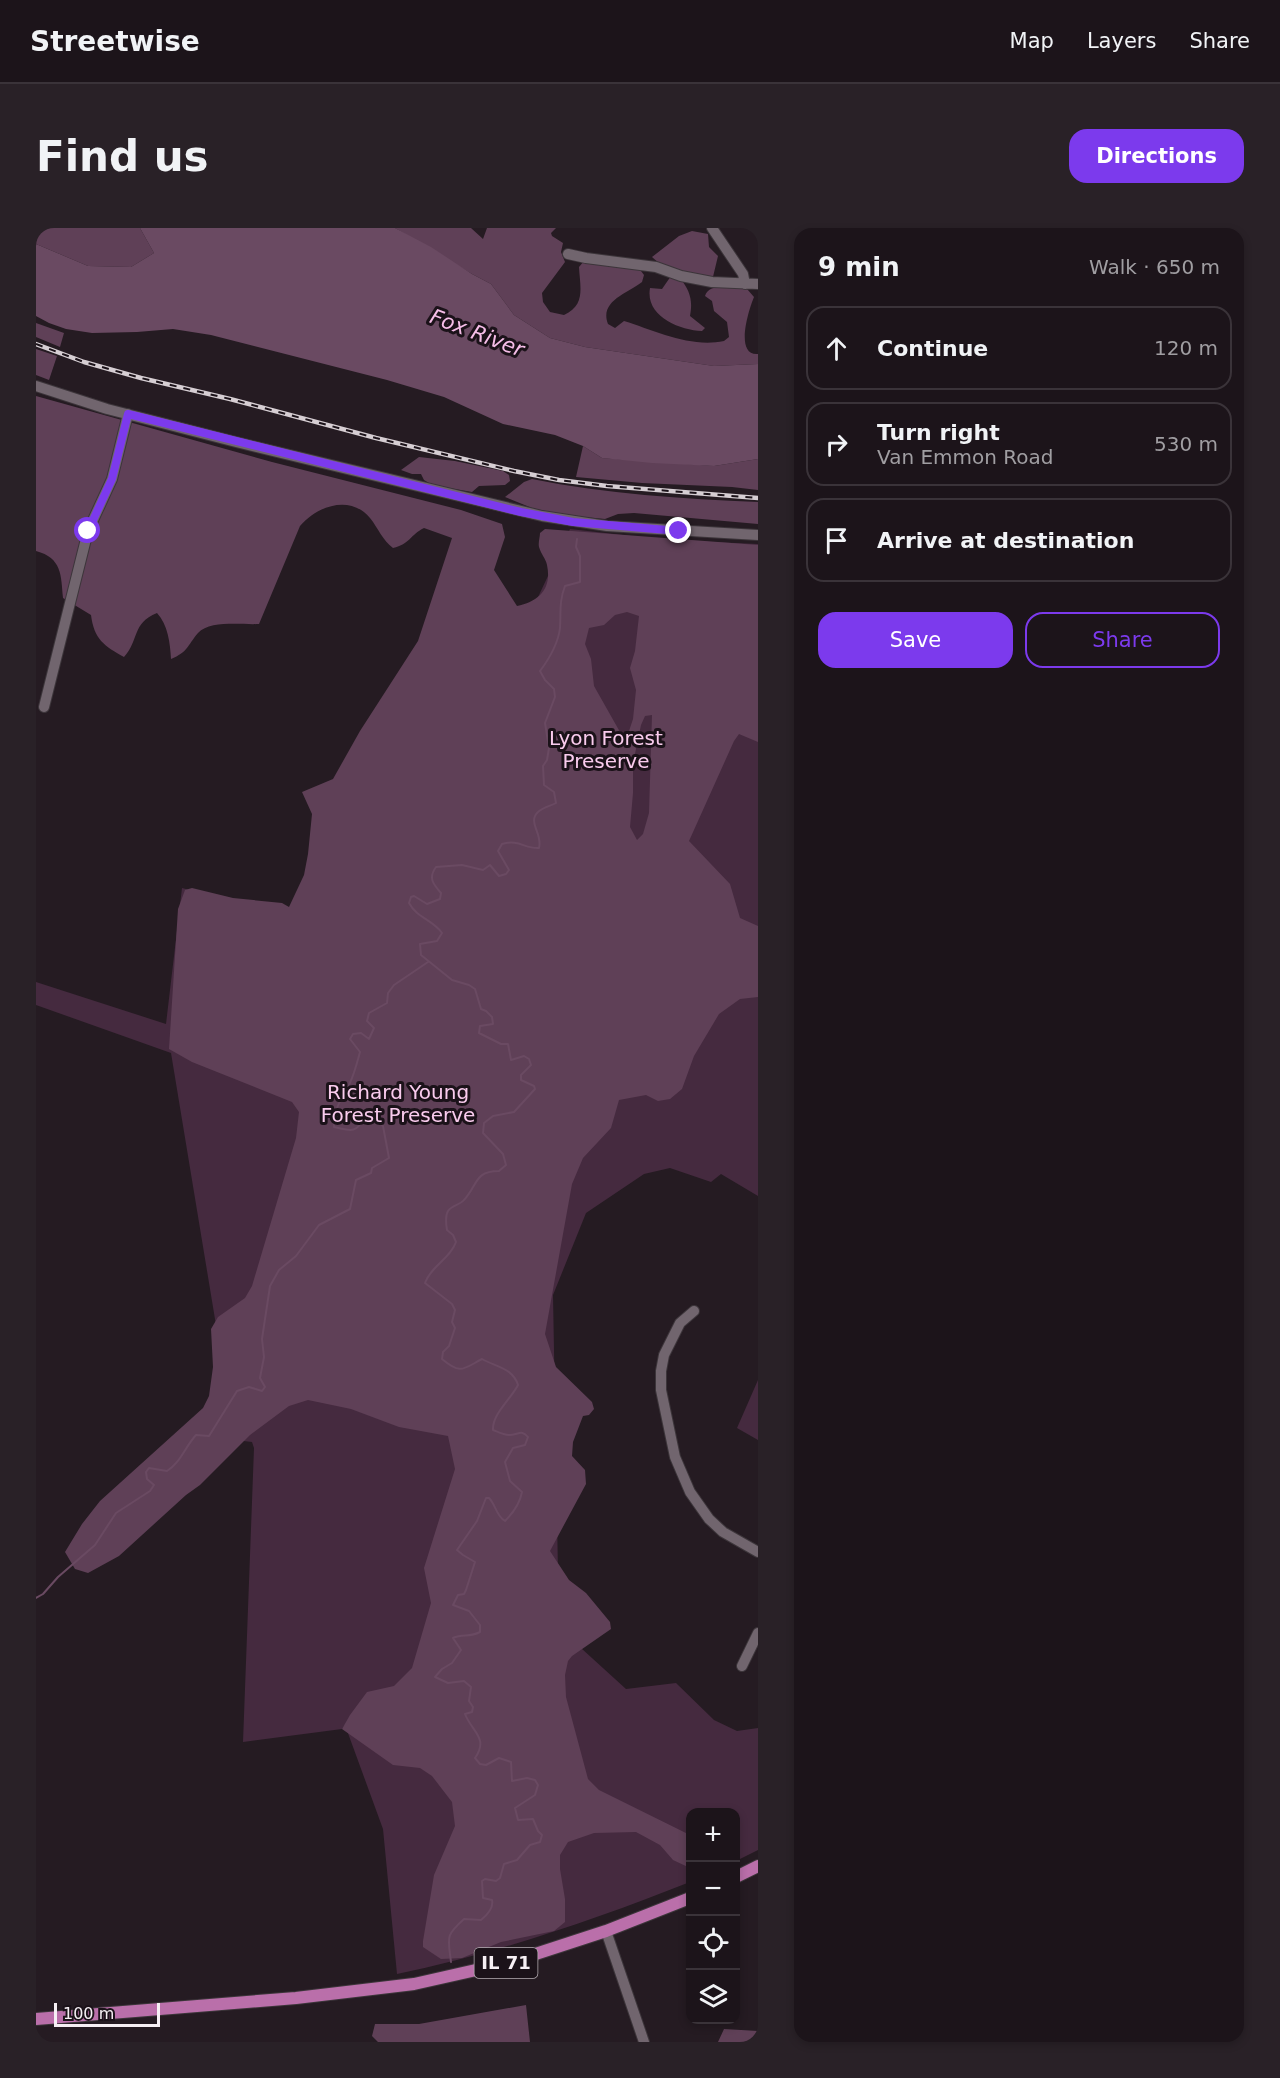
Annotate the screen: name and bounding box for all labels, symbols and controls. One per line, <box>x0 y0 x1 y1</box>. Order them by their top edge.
text: Streetwise <box>30 25 200 58</box>
text: Map <box>1010 29 1054 53</box>
text: Layers <box>1087 29 1156 53</box>
text: Share <box>1189 29 1250 53</box>
button: Directions <box>1069 129 1244 183</box>
text: Find us <box>36 132 209 181</box>
text: 9 min <box>818 252 900 282</box>
text: Walk · 650 m <box>1089 255 1220 279</box>
water label: Fox River <box>427 304 529 362</box>
icon: ahead <box>820 332 853 365</box>
text: Continue <box>877 336 988 361</box>
text: 120 m <box>1154 336 1218 360</box>
text: Turn right <box>877 420 1000 445</box>
icon: right <box>820 428 853 461</box>
text: 530 m <box>1154 432 1218 456</box>
text: Van Emmon Road <box>877 445 1053 469</box>
route start <box>74 517 100 543</box>
route end <box>665 517 691 543</box>
icon: arrive <box>820 524 853 557</box>
text: Arrive at destination <box>877 528 1134 553</box>
button: Save <box>818 612 1013 668</box>
button: Share <box>1025 612 1220 668</box>
park label: Lyon Forest Preserve <box>549 726 663 773</box>
park label: Richard Young Forest Preserve <box>321 1080 475 1127</box>
map controls <box>686 1808 740 2024</box>
button: + <box>686 1808 740 1862</box>
button: − <box>686 1862 740 1916</box>
button: locate <box>686 1916 740 1970</box>
road number: IL 71 <box>474 1948 538 1978</box>
button: layers <box>686 1970 740 2024</box>
scale bar <box>54 2000 160 2028</box>
text: 100 m <box>63 2004 114 2023</box>

